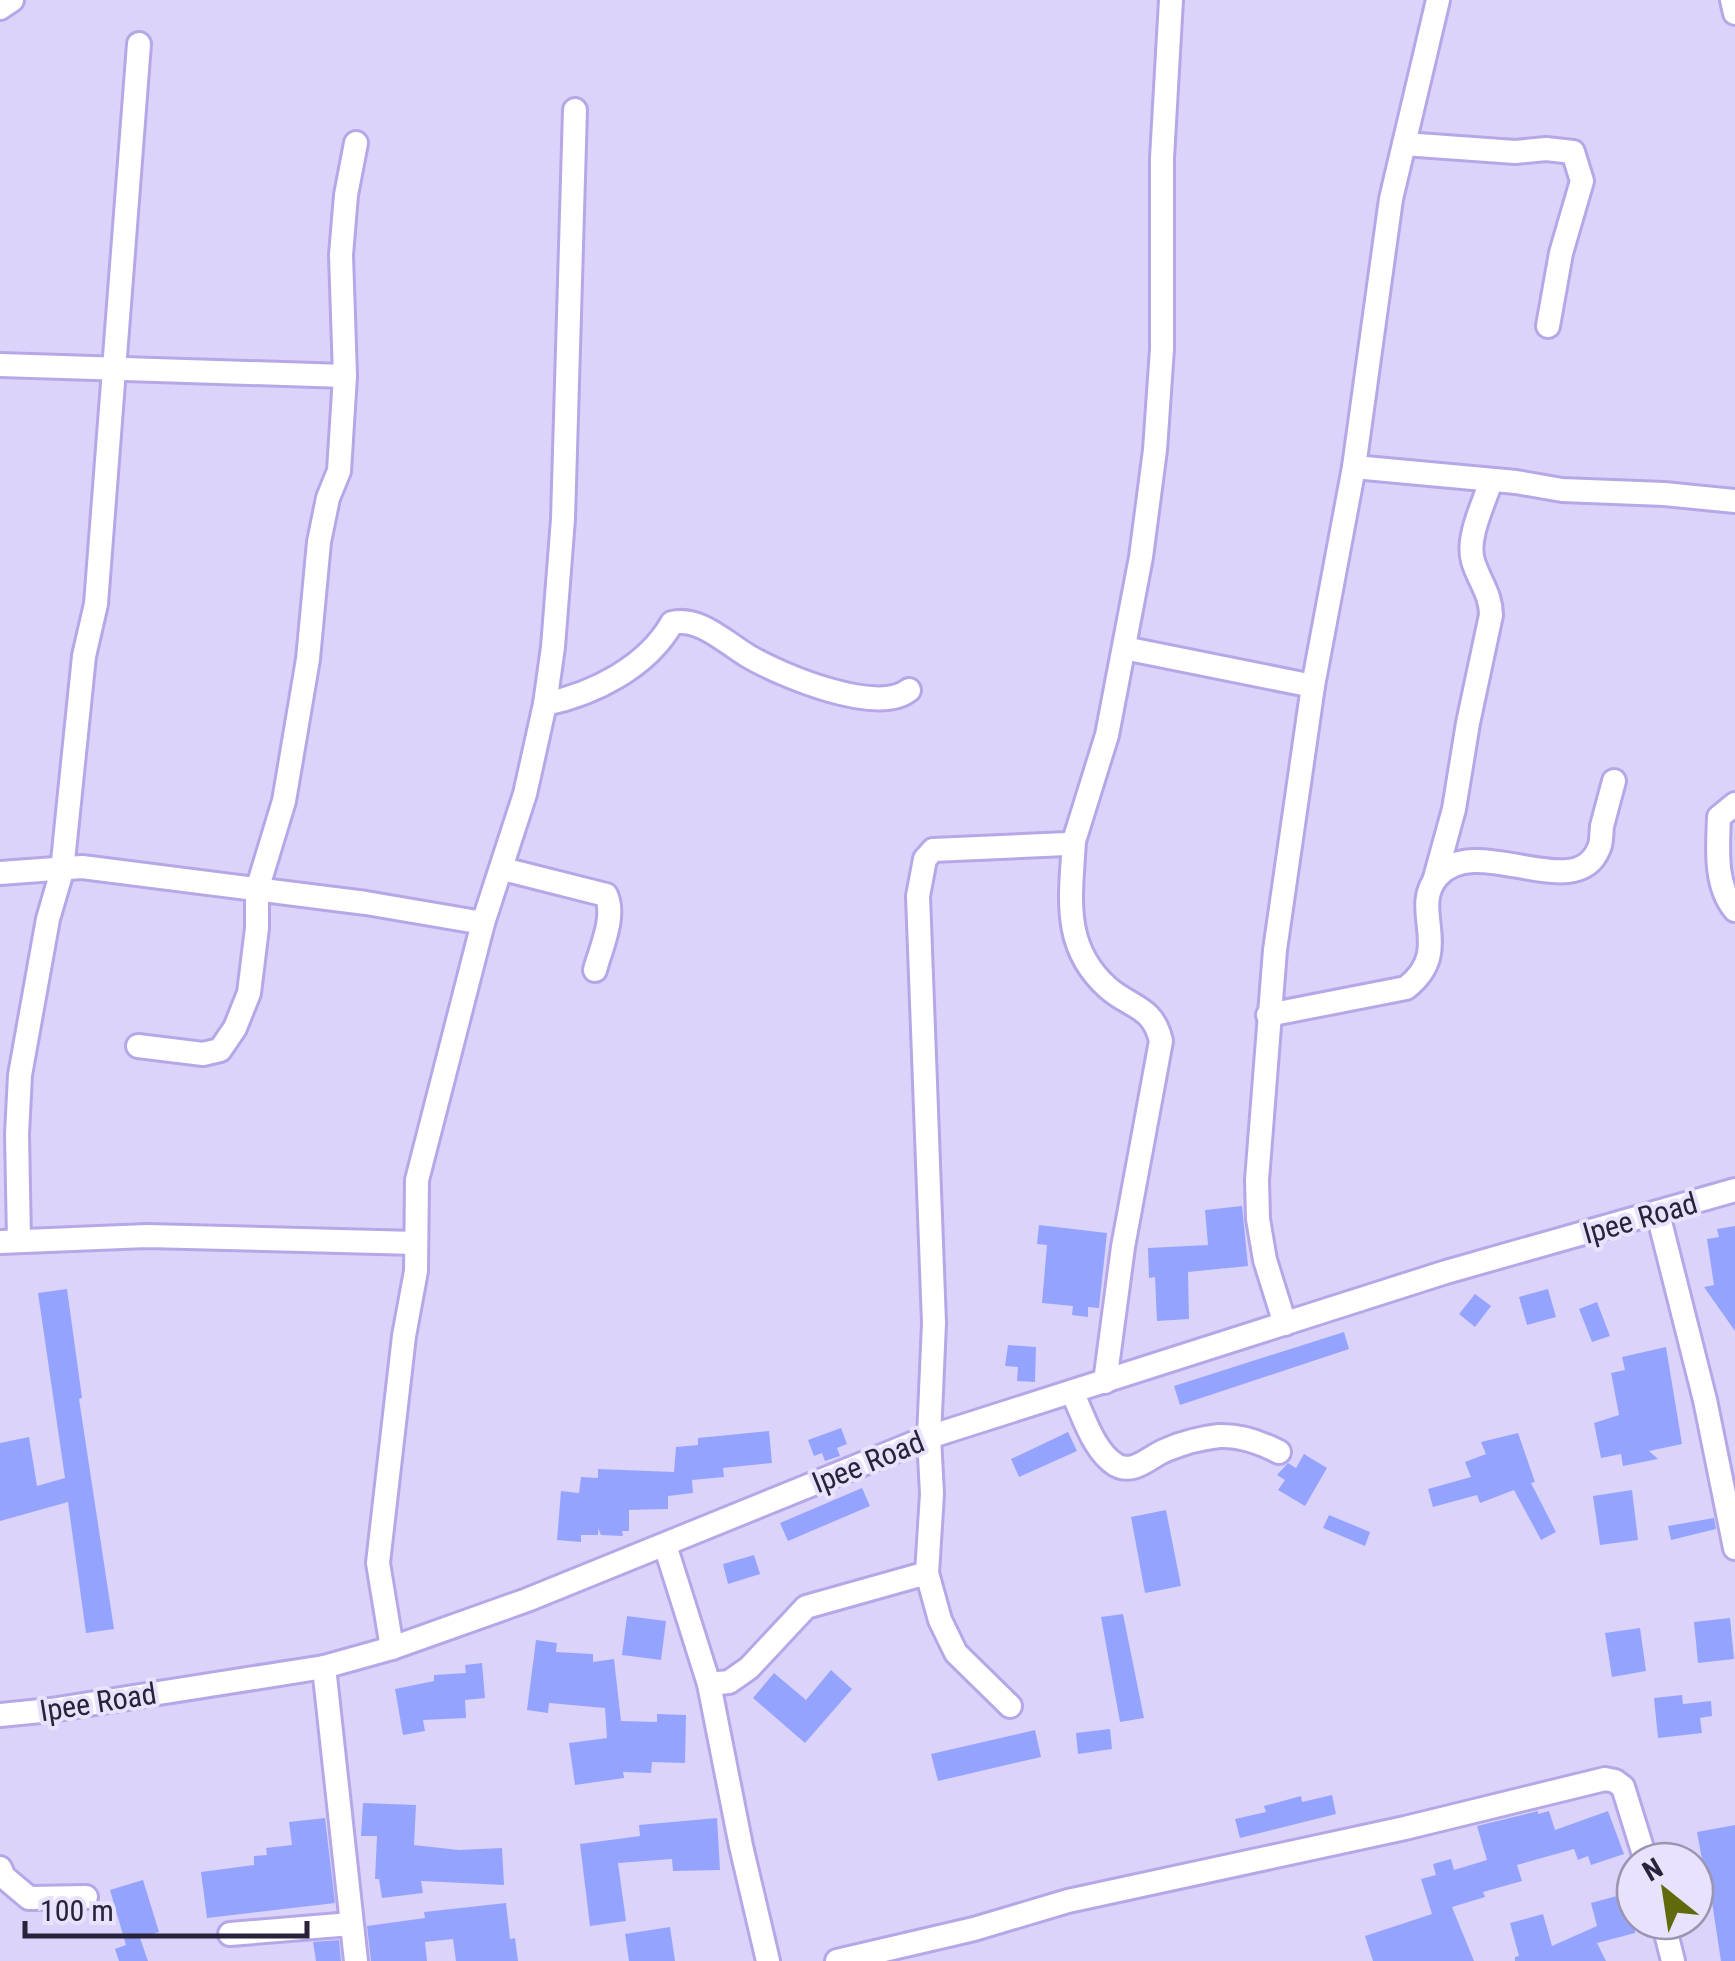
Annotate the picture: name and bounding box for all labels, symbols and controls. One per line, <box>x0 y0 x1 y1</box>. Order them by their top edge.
street label: Ipee Road <box>1579 1185 1701 1251</box>
street label: Ipee Road <box>807 1424 929 1500</box>
street label: Ipee Road <box>37 1676 159 1728</box>
north arrow <box>1615 1841 1715 1941</box>
text: N <box>1637 1851 1668 1888</box>
scale bar <box>25 1876 308 1938</box>
text: 100 m <box>40 1893 114 1928</box>

